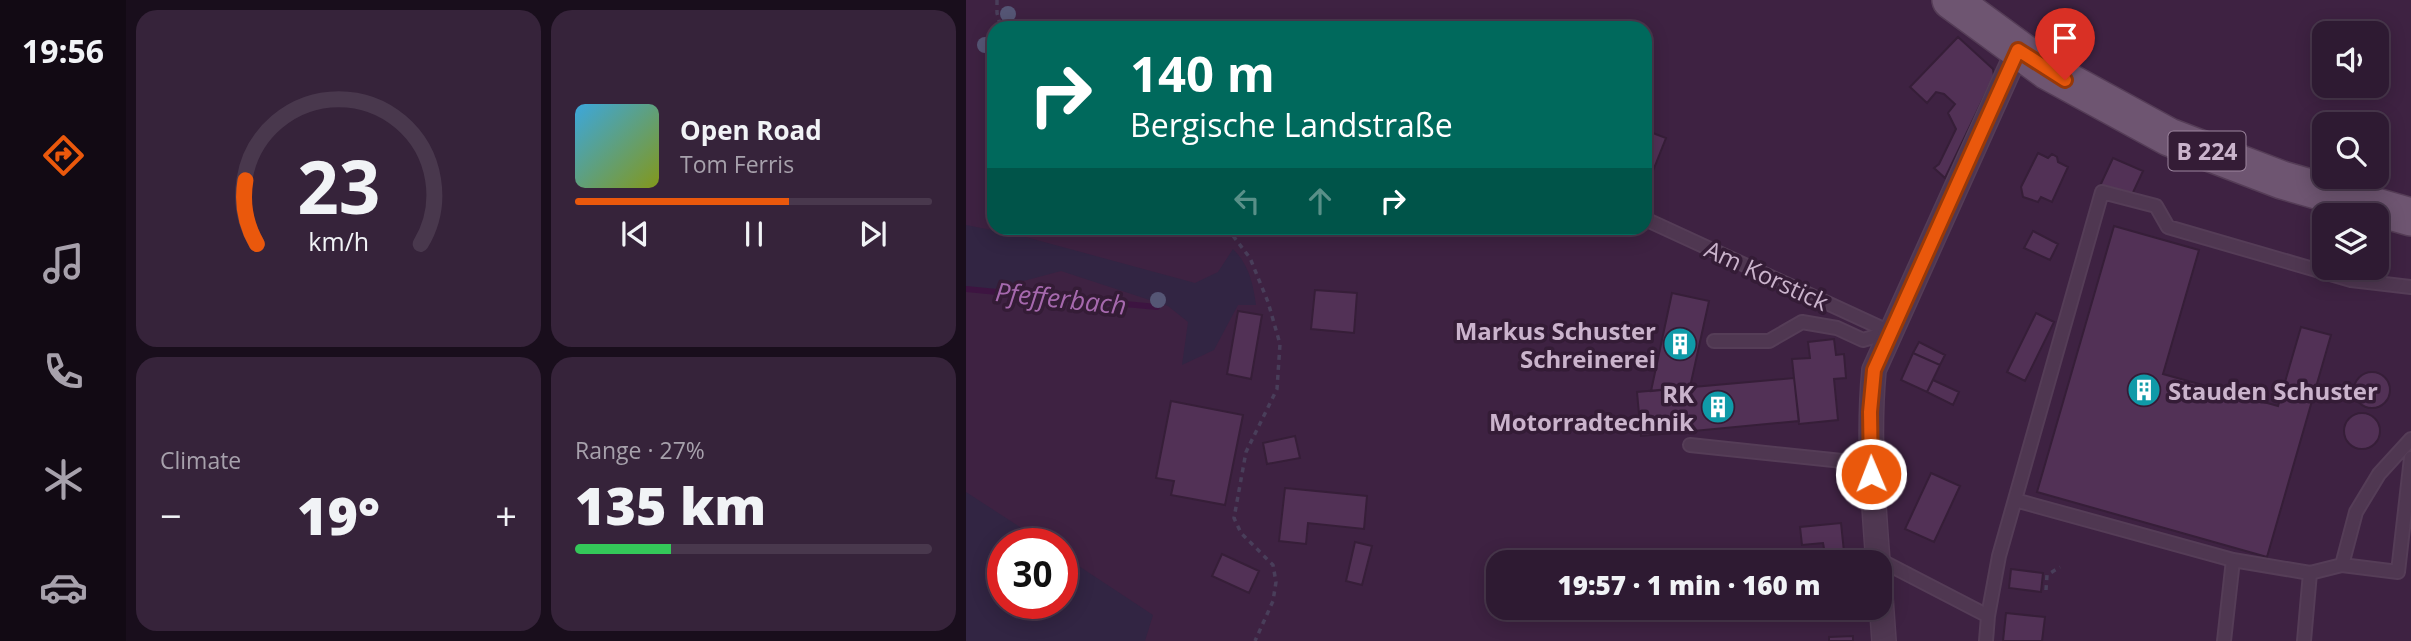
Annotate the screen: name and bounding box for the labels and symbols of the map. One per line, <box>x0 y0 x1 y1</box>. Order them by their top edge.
pin <box>2035 8 2095 80</box>
road number: B 224 <box>2168 132 2246 170</box>
street label: Am Korstick <box>1700 232 1834 318</box>
water label: Pfefferbach <box>994 273 1128 323</box>
place label: Markus Schuster Schreinerei <box>1455 314 1656 375</box>
building icon: Markus Schuster Schreinerei <box>1661 325 1699 363</box>
building icon: Stauden Schuster <box>2125 371 2163 409</box>
place label: Stauden Schuster <box>2168 374 2378 407</box>
place label: RK Motorradtechnik <box>1489 377 1694 438</box>
building icon: RK Motorradtechnik <box>1699 388 1737 426</box>
position arrow <box>1834 437 1908 511</box>
speed limit sign: 30 <box>987 528 1078 619</box>

